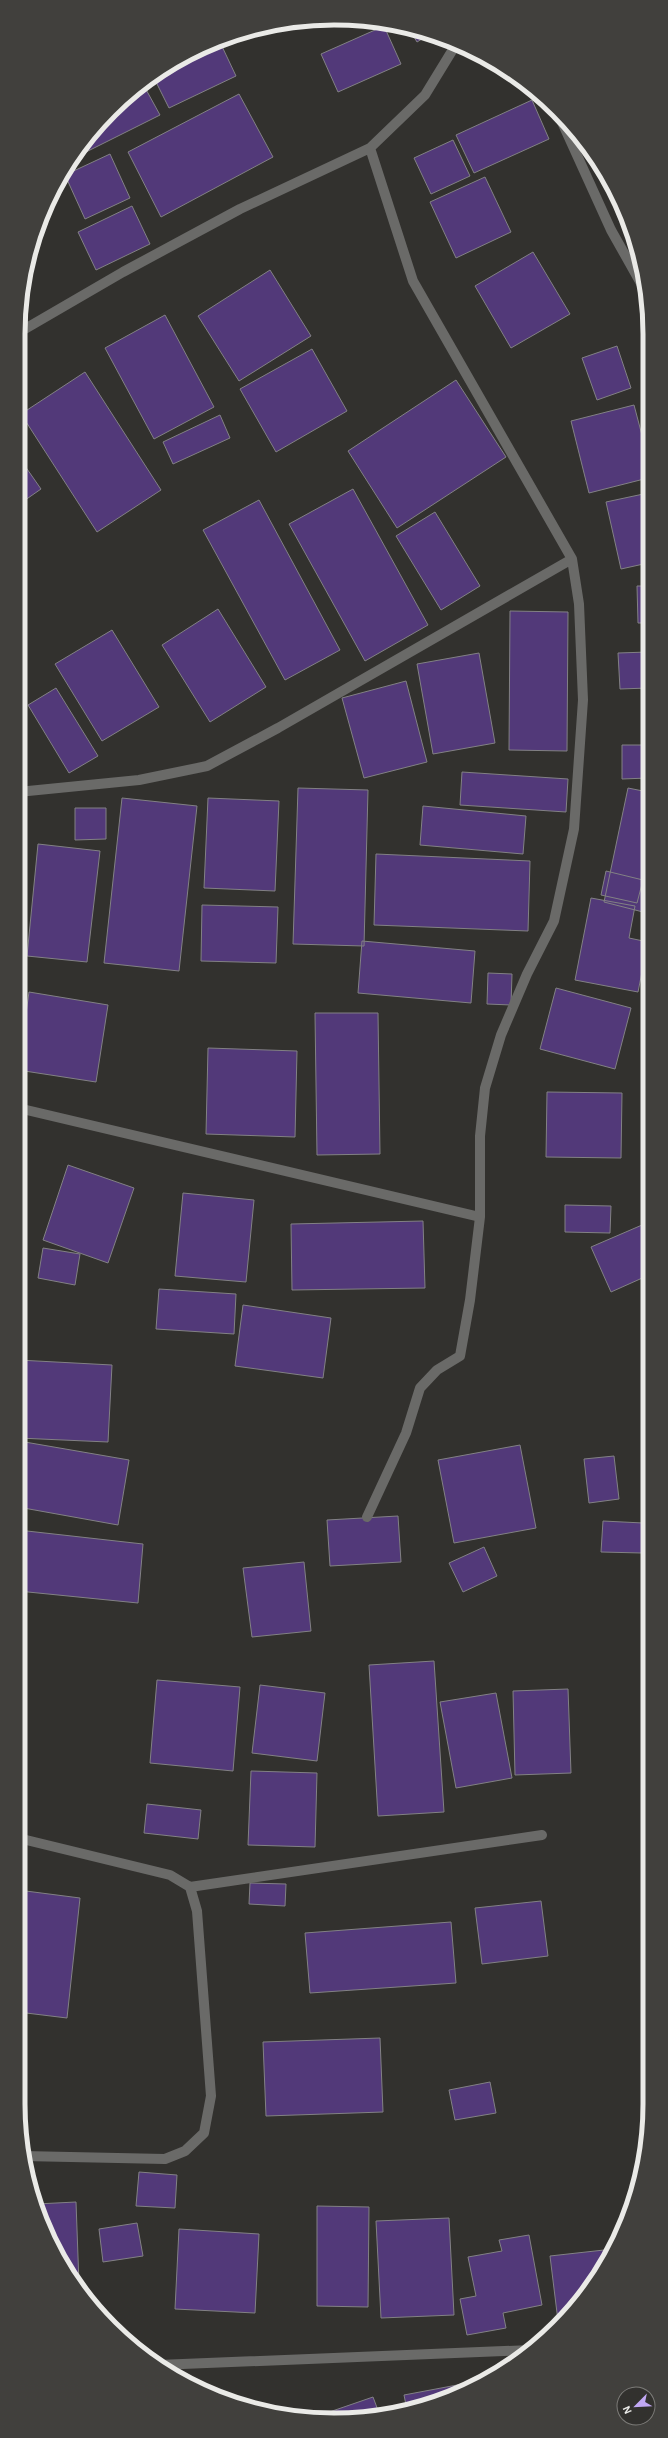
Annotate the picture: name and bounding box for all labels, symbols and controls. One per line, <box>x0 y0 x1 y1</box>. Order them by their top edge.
north arrow <box>616 2386 656 2426</box>
text: N <box>621 2404 634 2416</box>

